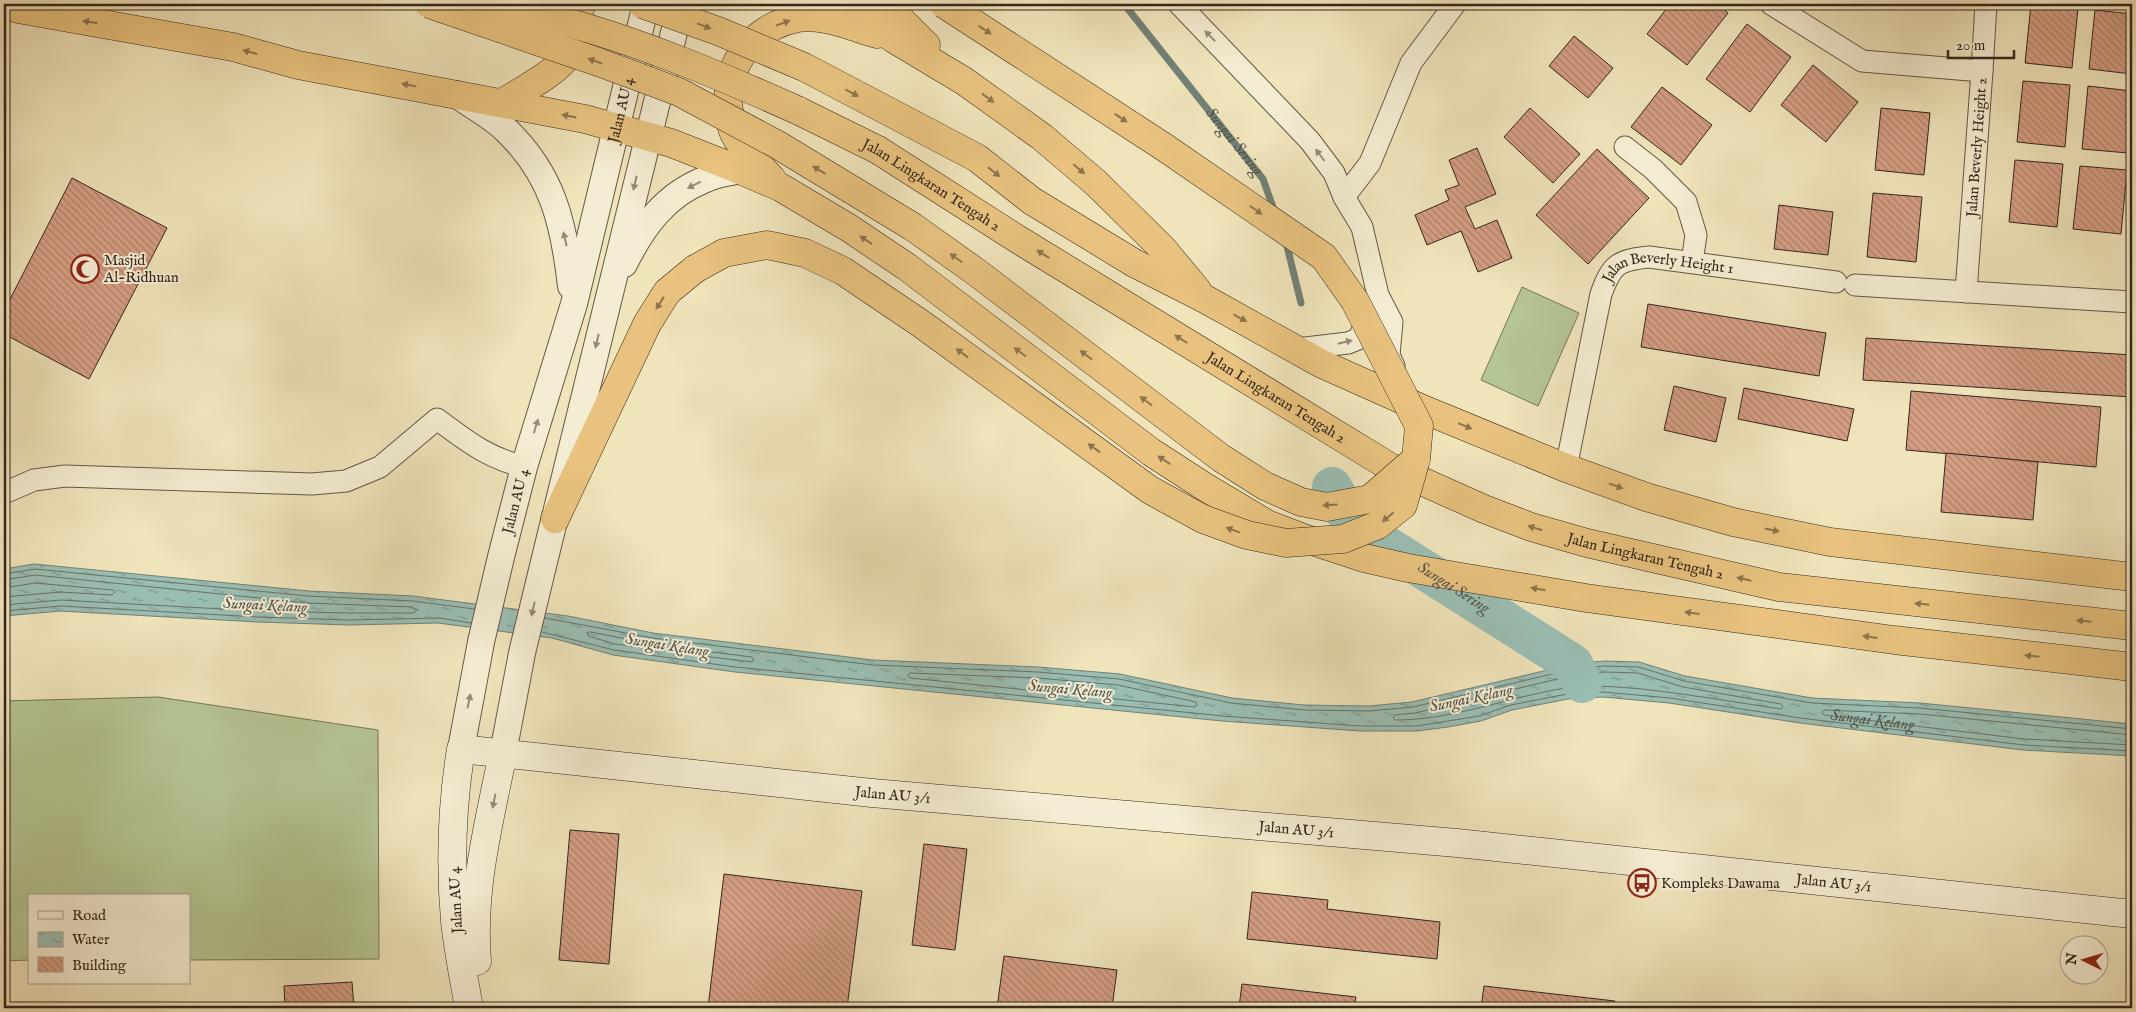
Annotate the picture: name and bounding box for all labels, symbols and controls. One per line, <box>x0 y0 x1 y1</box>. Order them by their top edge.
one-way arrow <box>82 17 98 25</box>
one-way arrow <box>775 19 790 27</box>
one-way arrow <box>697 23 712 30</box>
one-way arrow <box>978 25 992 35</box>
scale bar <box>1948 28 2015 60</box>
one-way arrow <box>1204 30 1216 42</box>
text: 20 m <box>1956 36 1986 55</box>
one-way arrow <box>243 48 258 56</box>
one-way arrow <box>587 57 602 65</box>
street label: Jalan AU 4 <box>603 75 638 147</box>
street label: Jalan Beverly Height 2 <box>1962 77 1991 220</box>
one-way arrow <box>401 81 417 89</box>
one-way arrow <box>846 88 859 97</box>
one-way arrow <box>981 93 994 103</box>
water label: Sungai Sering <box>1200 104 1267 181</box>
one-way arrow <box>560 111 576 119</box>
one-way arrow <box>1115 114 1128 123</box>
street label: Jalan Lingkaran Tengah 2 <box>857 133 1004 235</box>
one-way arrow <box>1315 149 1326 162</box>
one-way arrow <box>1072 163 1085 174</box>
one-way arrow <box>813 165 826 174</box>
one-way arrow <box>987 166 1000 177</box>
one-way arrow <box>631 176 639 191</box>
one-way arrow <box>687 181 701 189</box>
one-way arrow <box>1249 205 1263 215</box>
one-way arrow <box>561 231 569 246</box>
one-way arrow <box>859 235 873 244</box>
street label: Jalan Beverly Height 1 <box>1597 247 1735 287</box>
one-way arrow <box>1036 249 1049 259</box>
place label: Masjid Al-Ridhuan <box>103 251 179 287</box>
one-way arrow <box>949 253 963 263</box>
mosque icon: Masjid Al-Ridhuan <box>70 254 100 284</box>
one-way arrow <box>656 296 665 309</box>
one-way arrow <box>1232 314 1247 322</box>
one-way arrow <box>593 334 601 349</box>
one-way arrow <box>1174 335 1188 344</box>
one-way arrow <box>1338 338 1353 346</box>
street label: Jalan Lingkaran Tengah 2 <box>1201 346 1349 447</box>
one-way arrow <box>1013 347 1027 357</box>
one-way arrow <box>955 348 969 358</box>
one-way arrow <box>1080 350 1093 361</box>
one-way arrow <box>1140 396 1153 407</box>
one-way arrow <box>532 418 540 433</box>
one-way arrow <box>1457 423 1472 431</box>
one-way arrow <box>1088 443 1101 454</box>
one-way arrow <box>1158 455 1171 465</box>
street label: Jalan AU 4 <box>497 466 533 538</box>
one-way arrow <box>1609 482 1624 490</box>
one-way arrow <box>1322 501 1338 509</box>
one-way arrow <box>1382 511 1395 522</box>
one-way arrow <box>1528 524 1543 531</box>
one-way arrow <box>1225 526 1240 534</box>
one-way arrow <box>1764 526 1780 534</box>
street label: Jalan Lingkaran Tengah 2 <box>1563 528 1726 584</box>
water label: Sungai Sering <box>1414 558 1494 619</box>
one-way arrow <box>1736 575 1752 583</box>
one-way arrow <box>1531 585 1546 593</box>
water label: Sungai Kelang <box>222 594 309 618</box>
one-way arrow <box>1914 599 1930 607</box>
one-way arrow <box>529 602 537 617</box>
one-way arrow <box>1683 609 1699 617</box>
one-way arrow <box>2075 616 2091 624</box>
water label: Sungai Kelang <box>624 630 711 663</box>
one-way arrow <box>1862 633 1878 641</box>
one-way arrow <box>2023 652 2039 660</box>
water label: Sungai Kelang <box>1027 676 1114 704</box>
water label: Sungai Kelang <box>1428 680 1515 718</box>
one-way arrow <box>465 692 473 708</box>
water label: Sungai Kelang <box>1829 706 1916 736</box>
street label: Jalan AU 3/1 <box>852 782 932 807</box>
one-way arrow <box>489 793 497 809</box>
street label: Jalan AU 3/1 <box>1256 816 1335 842</box>
street label: Jalan AU 4 <box>445 865 467 936</box>
bus stop icon: Kompleks Dawama <box>1627 868 1657 898</box>
street label: Jalan AU 3/1 <box>1793 869 1873 896</box>
place label: Kompleks Dawama <box>1661 874 1780 893</box>
legend <box>28 894 190 984</box>
text: Road <box>72 906 107 925</box>
text: Water <box>72 930 110 949</box>
north arrow <box>2058 934 2108 984</box>
text: N <box>2062 952 2082 967</box>
text: Building <box>72 956 127 975</box>

